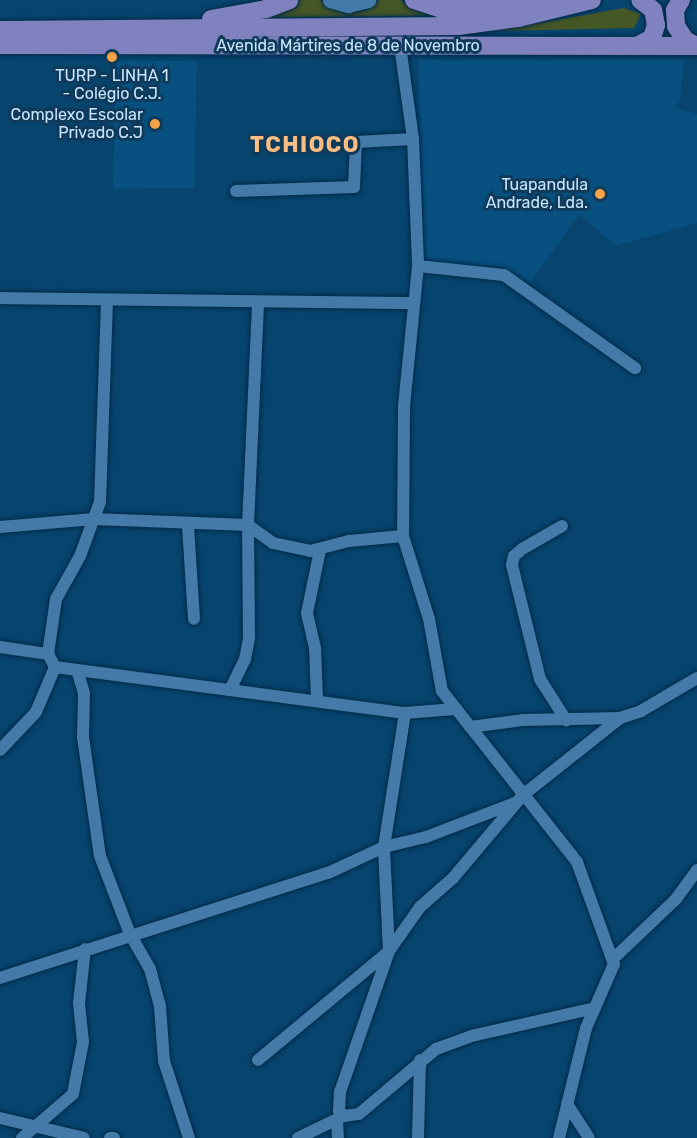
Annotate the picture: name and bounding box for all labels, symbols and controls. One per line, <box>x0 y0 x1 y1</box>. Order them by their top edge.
street label: Avenida Mártires de 8 de Novembro <box>216 36 480 56</box>
marker: TURP - LINHA 1 - Colégio C.J. <box>105 50 119 64</box>
place label: TURP - LINHA 1 - Colégio C.J. <box>55 66 169 104</box>
place label: Complexo Escolar Privado C.J <box>11 105 143 143</box>
marker: Complexo Escolar Privado C.J <box>148 117 162 131</box>
district label: TCHIOCO <box>250 132 360 158</box>
place label: Tuapandula Andrade, Lda. <box>486 175 588 213</box>
marker: Tuapandula Andrade, Lda. <box>593 187 607 201</box>

